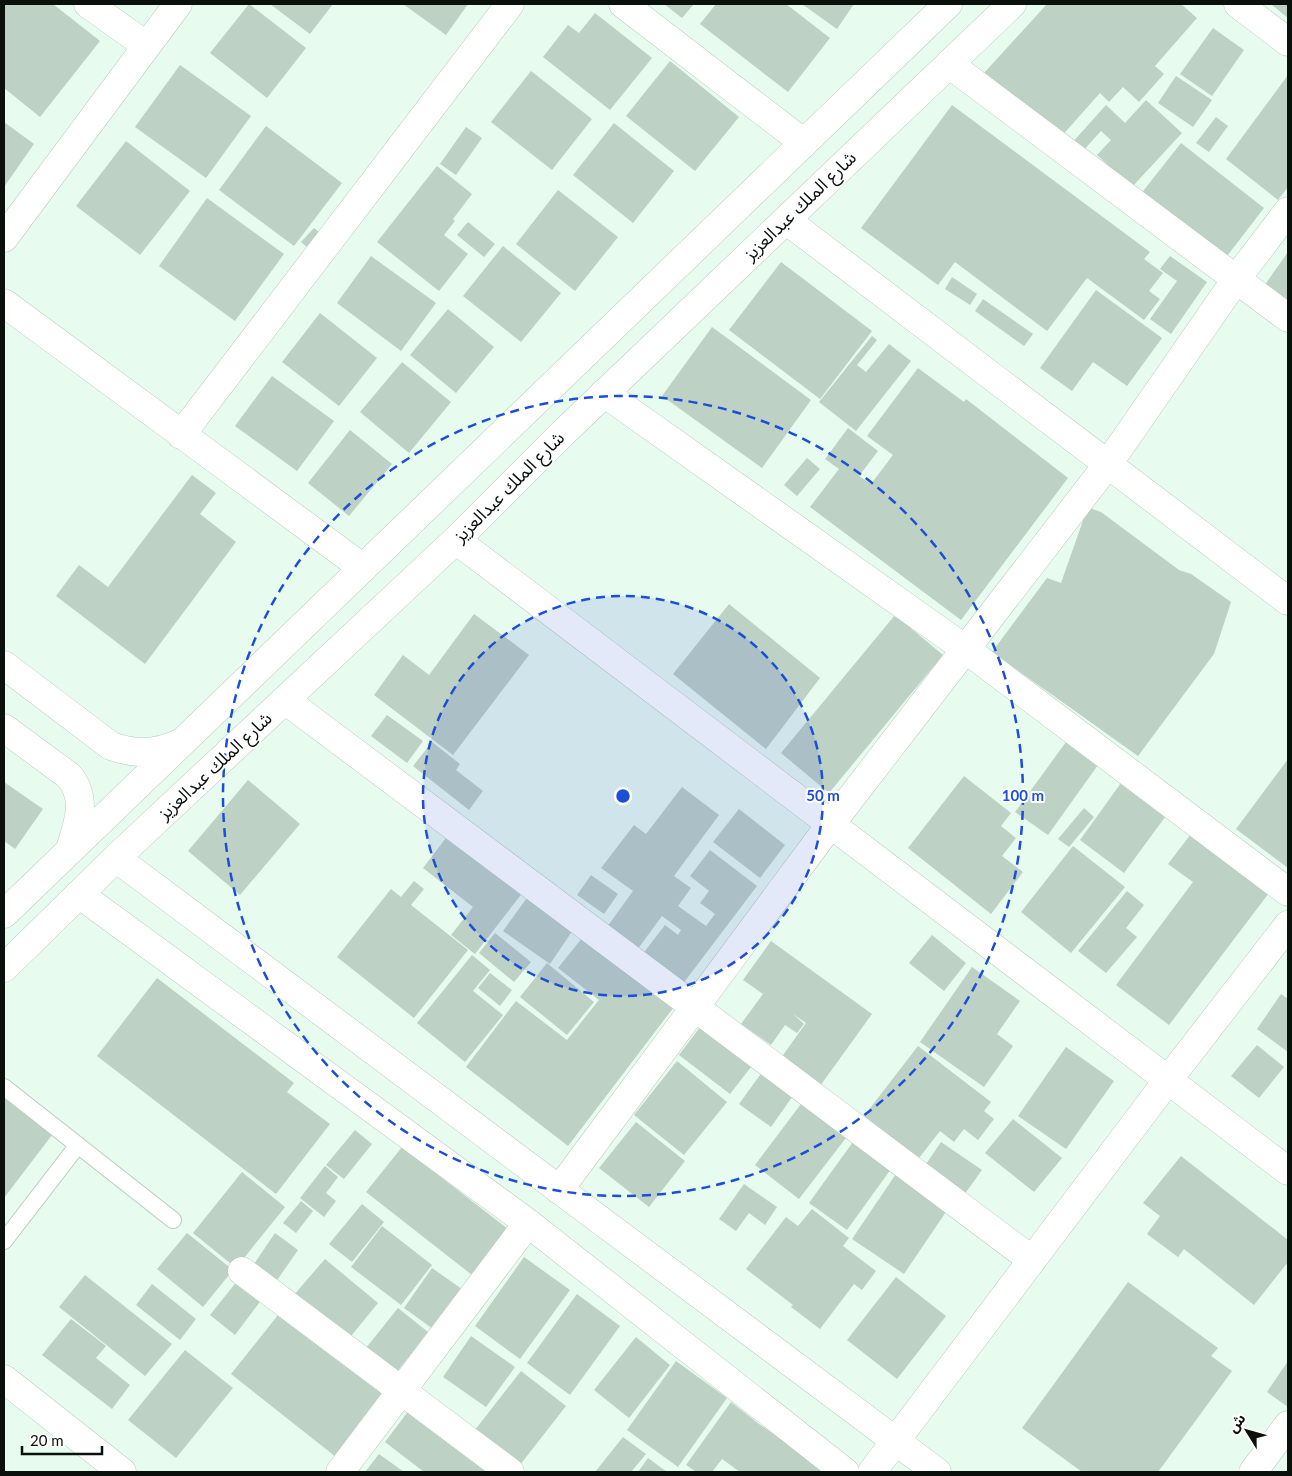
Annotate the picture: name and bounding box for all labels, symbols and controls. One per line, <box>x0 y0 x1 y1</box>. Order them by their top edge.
street label: شارع الملك عبدالعزيز <box>738 146 863 268</box>
street label: شارع الملك عبدالعزيز <box>448 426 571 550</box>
street label: شارع الملك عبدالعزيز <box>152 707 279 827</box>
text: 50 m <box>806 786 840 804</box>
text: 100 m <box>1002 786 1044 804</box>
centre of rings <box>614 787 632 805</box>
north arrow <box>1222 1406 1272 1456</box>
text: ش <box>1224 1410 1249 1436</box>
scale bar <box>22 1424 102 1456</box>
text: 20 m <box>30 1431 64 1449</box>

